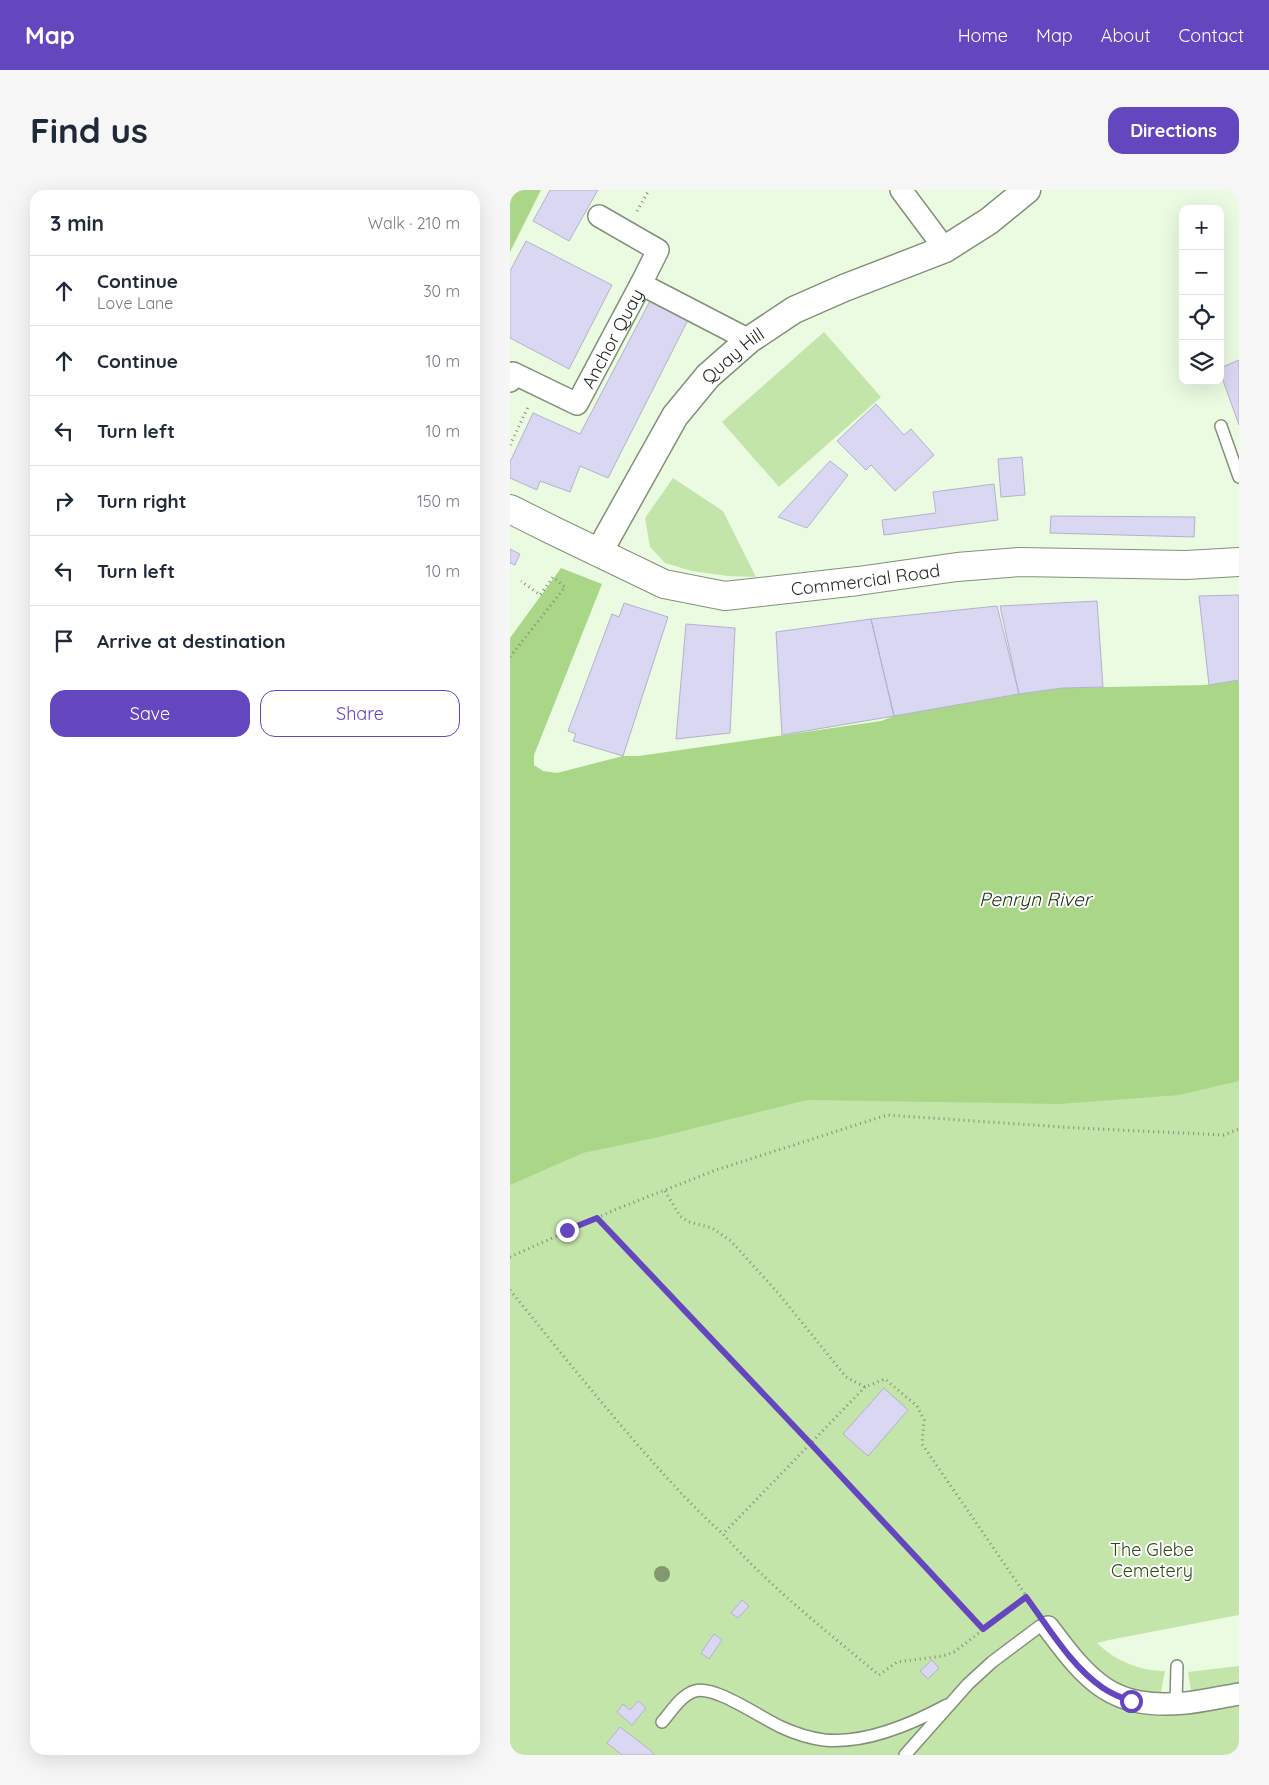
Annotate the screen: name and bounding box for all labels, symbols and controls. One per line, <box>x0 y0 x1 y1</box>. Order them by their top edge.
text: Map <box>25 20 75 50</box>
text: Home <box>958 24 1008 47</box>
text: Map <box>1036 24 1073 47</box>
text: About <box>1101 24 1151 47</box>
text: Contact <box>1179 24 1244 47</box>
button: Directions <box>1108 107 1239 154</box>
text: Find us <box>30 108 148 152</box>
map controls <box>1179 205 1224 385</box>
button: + <box>1179 205 1224 250</box>
text: 3 min <box>50 210 104 236</box>
text: Walk · 210 m <box>368 213 460 233</box>
button: − <box>1179 250 1224 295</box>
text: Continue <box>97 269 178 293</box>
icon: ahead <box>50 277 78 305</box>
text: 30 m <box>423 281 460 301</box>
street label: Anchor Quay <box>576 285 648 392</box>
text: Love Lane <box>97 293 173 313</box>
button: locate <box>1179 295 1224 340</box>
street label: Quay Hill <box>696 322 768 388</box>
button: layers <box>1179 340 1224 385</box>
icon: ahead <box>50 347 78 375</box>
text: Continue <box>97 349 178 373</box>
text: 10 m <box>426 351 460 371</box>
icon: left <box>50 417 78 445</box>
text: Turn left <box>97 419 175 443</box>
text: 10 m <box>426 421 460 441</box>
icon: right <box>50 487 78 515</box>
text: Turn right <box>97 489 186 513</box>
text: 150 m <box>417 491 460 511</box>
icon: left <box>50 557 78 585</box>
street label: Commercial Road <box>790 558 942 600</box>
text: Turn left <box>97 559 175 583</box>
text: 10 m <box>426 561 460 581</box>
icon: arrive <box>50 627 78 655</box>
text: Arrive at destination <box>97 629 286 653</box>
button: Save <box>50 690 250 737</box>
button: Share <box>260 690 460 737</box>
water label: Penryn River <box>979 887 1094 911</box>
route end <box>556 1219 579 1242</box>
park label: The Glebe Cemetery <box>1110 1538 1194 1582</box>
route start <box>1120 1690 1143 1713</box>

